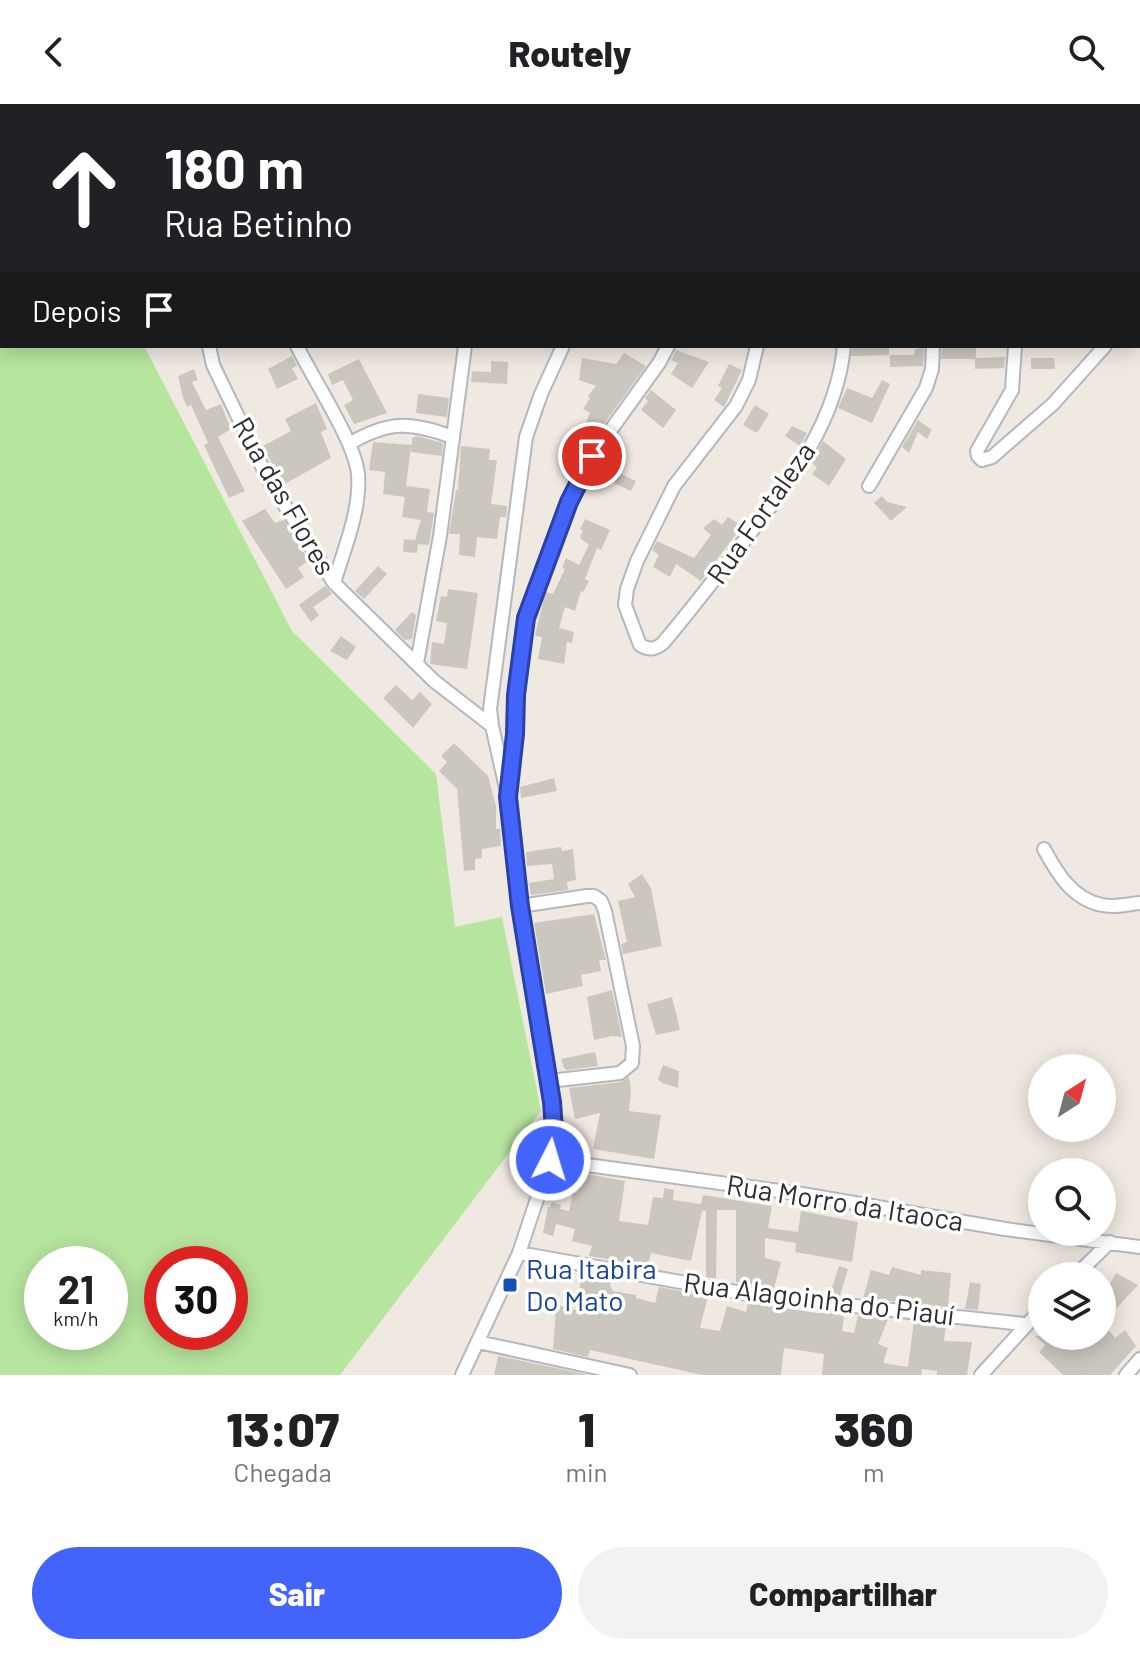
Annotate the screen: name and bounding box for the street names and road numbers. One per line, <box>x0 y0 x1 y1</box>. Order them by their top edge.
street label: Rua das Flores <box>226 411 344 580</box>
street label: Rua Fortaleza <box>699 435 822 590</box>
street label: Rua Morro da Itaoca <box>724 1166 966 1238</box>
street label: Rua Alagoinha do Piauí <box>682 1265 956 1331</box>

